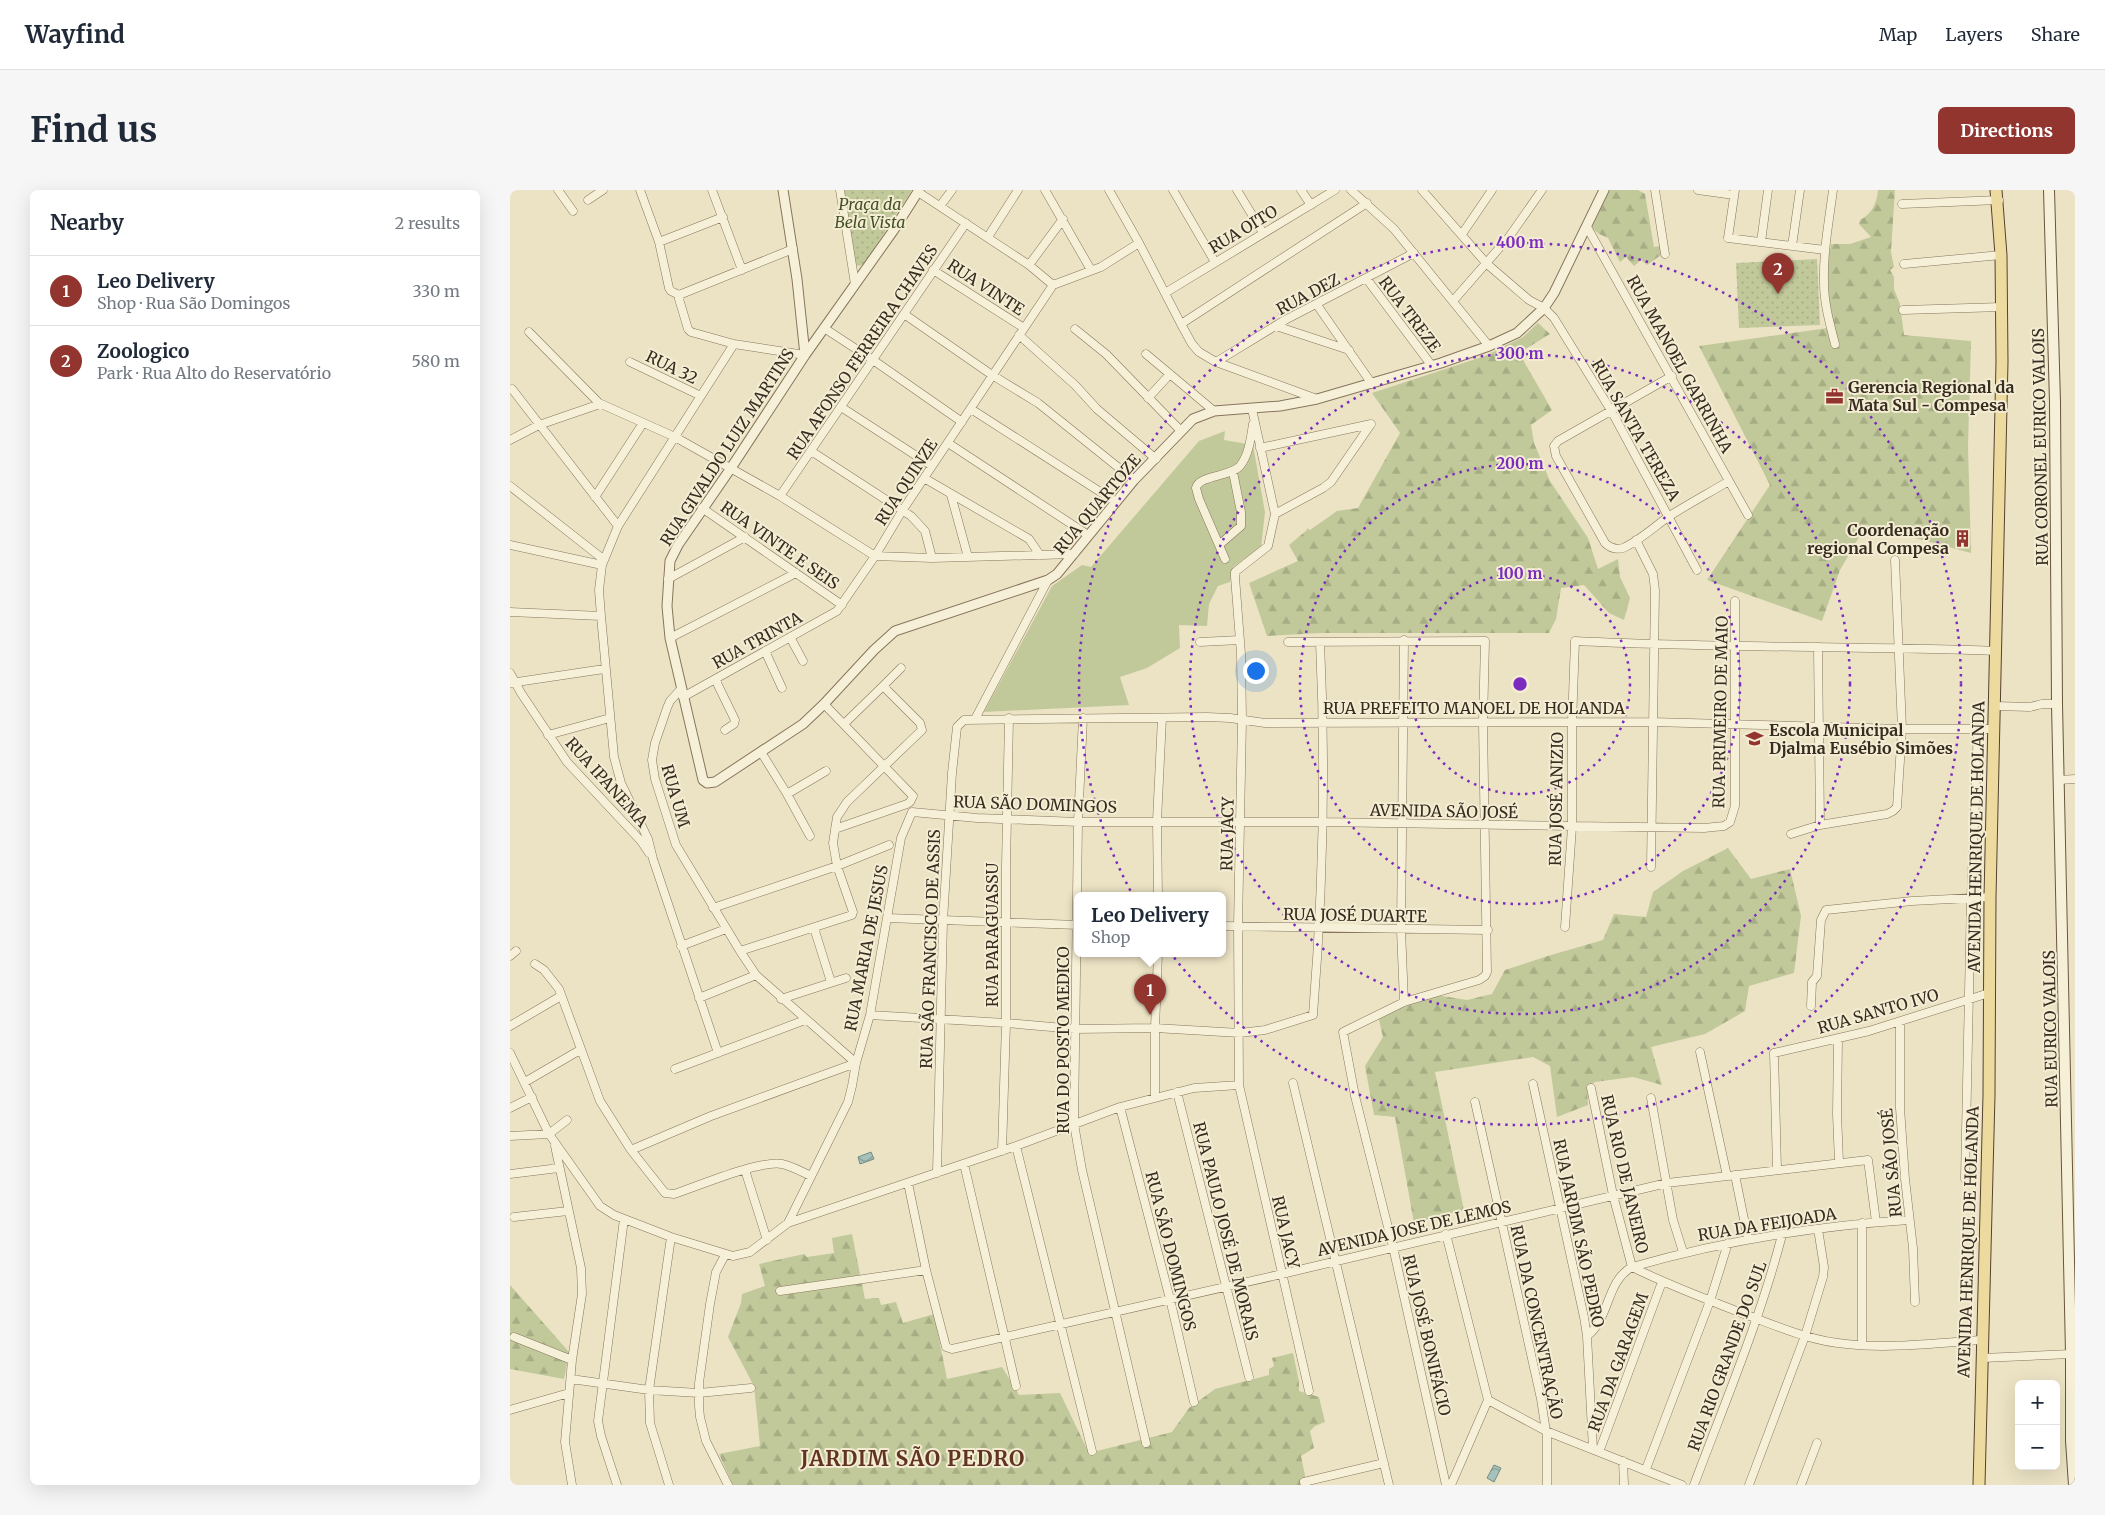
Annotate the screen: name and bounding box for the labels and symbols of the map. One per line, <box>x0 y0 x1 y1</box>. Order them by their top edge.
park label: Praça da Bela Vista <box>834 194 906 232</box>
street label: RUA OITO <box>1205 200 1281 257</box>
text: 400 m <box>1496 233 1544 252</box>
street label: RUA AFONSO FERREIRA CHAVES <box>782 241 942 463</box>
pin: 2 <box>1762 253 1794 294</box>
street label: RUA VINTE <box>944 255 1029 320</box>
street label: RUA DEZ <box>1273 269 1343 319</box>
street label: RUA TREZE <box>1375 272 1446 357</box>
street label: RUA MANOEL GARRINHA <box>1623 272 1738 457</box>
street label: RUA CORONEL EURICO VALOIS <box>2028 328 2052 566</box>
text: 300 m <box>1496 344 1544 363</box>
street label: RUA GIVALDO LUIZ MARTINS <box>656 345 798 549</box>
street label: RUA 32 <box>643 346 701 388</box>
street label: RUA SANTA TEREZA <box>1587 356 1685 505</box>
place label: Gerencia Regional da Mata Sul - Compesa <box>1848 377 2015 415</box>
office icon: Gerencia Regional da Mata Sul - Compesa <box>1824 386 1844 406</box>
street label: RUA QUINZE <box>871 434 942 529</box>
street label: RUA QUARTOZE <box>1049 449 1145 558</box>
text: 200 m <box>1496 454 1544 473</box>
street label: RUA VINTE E SEIS <box>717 497 843 593</box>
place label: Coordenação regional Compesa <box>1807 520 1949 558</box>
building icon: Coordenação regional Compesa <box>1953 529 1973 549</box>
text: 100 m <box>1498 564 1542 583</box>
street label: RUA TRINTA <box>709 607 806 673</box>
street label: RUA PRIMEIRO DE MAIO <box>1708 615 1732 808</box>
your location <box>1243 658 1269 684</box>
centre of rings <box>1511 675 1529 693</box>
street label: RUA PREFEITO MANOEL DE HOLANDA <box>1323 698 1626 718</box>
street label: AVENIDA HENRIQUE DE HOLANDA <box>1964 700 1988 974</box>
place label: Escola Municipal Djalma Eusébio Simões <box>1769 720 1953 758</box>
school or university icon: Escola Municipal Djalma Eusébio Simões <box>1745 729 1765 749</box>
street label: RUA JOSÉ ANIZIO <box>1545 731 1567 866</box>
street label: RUA IPANEMA <box>561 733 653 832</box>
street label: RUA UM <box>657 762 695 830</box>
street label: RUA SÃO DOMINGOS <box>953 791 1117 817</box>
street label: RUA JACY <box>1216 796 1238 871</box>
street label: AVENIDA SÃO JOSÉ <box>1369 800 1519 822</box>
street label: RUA SÃO FRANCISCO DE ASSIS <box>916 829 944 1069</box>
street label: RUA MARIA DE JESUS <box>840 863 892 1033</box>
street label: RUA PARAGUASSU <box>982 863 1002 1007</box>
street label: RUA JOSÉ DUARTE <box>1283 904 1428 926</box>
street label: RUA DO POSTO MEDICO <box>1053 946 1073 1134</box>
street label: RUA EURICO VALOIS <box>2039 950 2061 1108</box>
pin: 1 <box>1134 974 1166 1015</box>
street label: RUA SANTO IVO <box>1815 984 1941 1038</box>
street label: RUA RIO DE JANEIRO <box>1597 1093 1653 1256</box>
street label: AVENIDA HENRIQUE DE HOLANDA <box>1953 1105 1983 1379</box>
street label: RUA SÃO JOSÉ <box>1876 1107 1906 1218</box>
street label: RUA PAULO JOSÉ DE MORAIS <box>1189 1120 1263 1342</box>
street label: RUA JARDIM SÃO PEDRO <box>1549 1137 1609 1330</box>
street label: RUA SÃO DOMINGOS <box>1141 1169 1201 1333</box>
street label: RUA JACY <box>1268 1194 1304 1271</box>
street label: AVENIDA JOSE DE LEMOS <box>1314 1196 1513 1260</box>
street label: RUA DA FEIJOADA <box>1696 1203 1838 1245</box>
street label: RUA DA CONCENTRAÇÃO <box>1507 1223 1567 1421</box>
street label: RUA JOSÉ BONIFÁCIO <box>1399 1252 1455 1418</box>
street label: RUA RIO GRANDE DO SUL <box>1683 1258 1771 1454</box>
street label: RUA DA GARAGEM <box>1583 1289 1653 1434</box>
district label: JARDIM SÃO PEDRO <box>800 1445 1025 1472</box>

